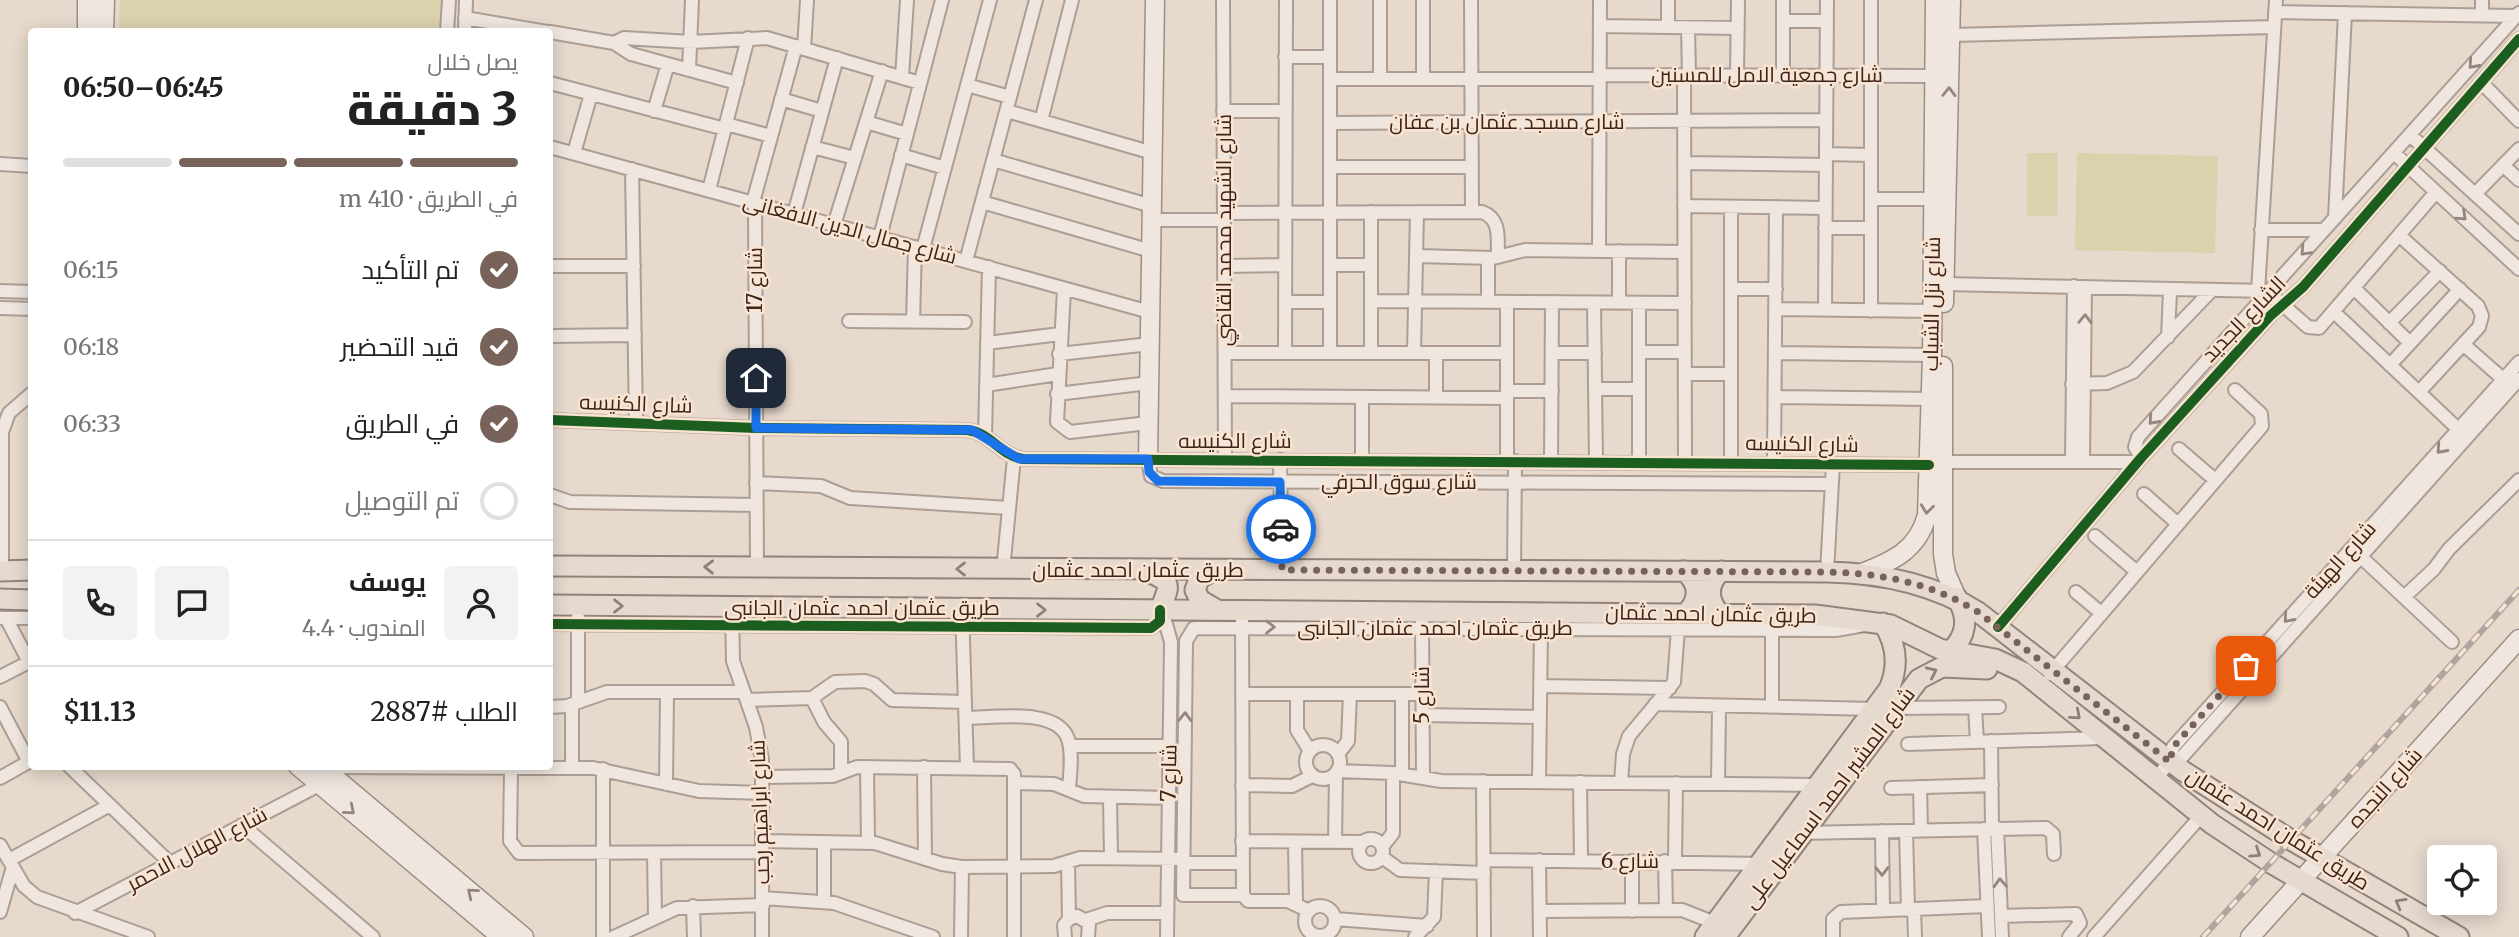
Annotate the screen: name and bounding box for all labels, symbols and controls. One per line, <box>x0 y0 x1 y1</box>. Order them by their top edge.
text: يصل خلال <box>427 47 518 76</box>
one-way arrow <box>2469 55 2482 68</box>
street label: شارع جمعية الامل للمسنين <box>1651 61 1883 89</box>
text: 06:45–06:50 <box>63 71 224 104</box>
text: 3 دقيقة <box>347 80 518 138</box>
one-way arrow <box>1941 86 1956 97</box>
street label: شارع مسجد عثمان بن عفان <box>1389 108 1625 136</box>
street label: شارع الشهيد محمد القاضي <box>1210 114 1239 346</box>
text: في الطريق · 410 m <box>339 184 518 213</box>
street label: شارع جمال الدين الافغانى <box>740 187 960 271</box>
one-way arrow <box>2454 207 2467 220</box>
street label: شارع نزل الشباب <box>1917 236 1947 372</box>
one-way arrow <box>2301 243 2313 256</box>
street label: شارع 17 <box>741 247 769 313</box>
icon: check <box>480 251 518 289</box>
text: تم التأكيد <box>361 253 459 286</box>
text: 06:15 <box>63 255 119 284</box>
street label: الشارع الجديد <box>2196 270 2292 368</box>
one-way arrow <box>2077 314 2092 325</box>
icon: check <box>480 328 518 366</box>
text: قيد التحضير <box>340 330 459 363</box>
text: 06:18 <box>63 332 119 361</box>
pin <box>726 348 786 408</box>
icon: home <box>737 359 775 397</box>
street label: شارع الكنيسه <box>579 388 693 420</box>
icon: check <box>480 405 518 443</box>
text: في الطريق <box>346 407 459 440</box>
text: 06:33 <box>63 409 121 438</box>
one-way arrow <box>2149 412 2161 425</box>
street label: شارع الكنيسه <box>1178 427 1292 455</box>
street label: شارع الكنيسه <box>1745 429 1859 459</box>
one-way arrow <box>2436 441 2449 454</box>
street label: شارع سوق الحرفي <box>1321 468 1477 498</box>
text: تم التوصيل <box>345 484 459 517</box>
courier <box>1246 494 1316 564</box>
one-way arrow <box>1919 503 1934 515</box>
icon: car <box>1262 510 1300 548</box>
street label: شارع الهيئة <box>2298 515 2382 605</box>
street label: طريق عثمان احمد عثمان <box>1032 556 1244 583</box>
one-way arrow <box>703 559 714 575</box>
one-way arrow <box>955 562 966 577</box>
text: يوسف <box>349 565 426 598</box>
button: phone <box>63 566 137 640</box>
button: chat <box>155 566 229 640</box>
button: person <box>444 566 518 640</box>
street label: طريق عثمان احمد عثمان الجانبى <box>724 594 1000 621</box>
one-way arrow <box>613 598 623 614</box>
street label: طريق عثمان احمد عثمان <box>1605 598 1817 629</box>
one-way arrow <box>1036 602 1047 617</box>
one-way arrow <box>2284 610 2297 623</box>
text: المندوب · 4.4 <box>302 613 426 642</box>
street label: طريق عثمان احمد عثمان الجانبى <box>1297 614 1573 641</box>
one-way arrow <box>1265 619 1276 635</box>
pin <box>2216 636 2276 696</box>
icon: bag <box>2227 647 2265 685</box>
street label: شارع 5 <box>1408 666 1436 724</box>
one-way arrow <box>1925 666 1937 680</box>
street label: شارع المشير احمد اسماعيل على <box>1736 682 1922 914</box>
text: $11.13 <box>63 695 136 728</box>
text: الطلب #2887 <box>370 695 518 728</box>
one-way arrow <box>2068 707 2081 719</box>
one-way arrow <box>1177 711 1193 722</box>
street label: شارع ابراهيم رجب <box>743 739 777 885</box>
street label: شارع النجده <box>2341 742 2429 834</box>
street label: شارع 7 <box>1154 744 1184 802</box>
street label: طريق عثمان احمد عثمان <box>2181 761 2375 896</box>
street label: شارع الهلال الاحمر <box>121 800 272 898</box>
one-way arrow <box>342 802 354 815</box>
one-way arrow <box>2248 845 2261 858</box>
map controls <box>2427 845 2497 915</box>
button: locate <box>2427 845 2497 915</box>
street label: شارع 6 <box>1601 847 1659 875</box>
one-way arrow <box>1874 866 1890 877</box>
one-way arrow <box>1992 877 2007 888</box>
one-way arrow <box>467 889 480 901</box>
one-way arrow <box>2394 898 2407 911</box>

